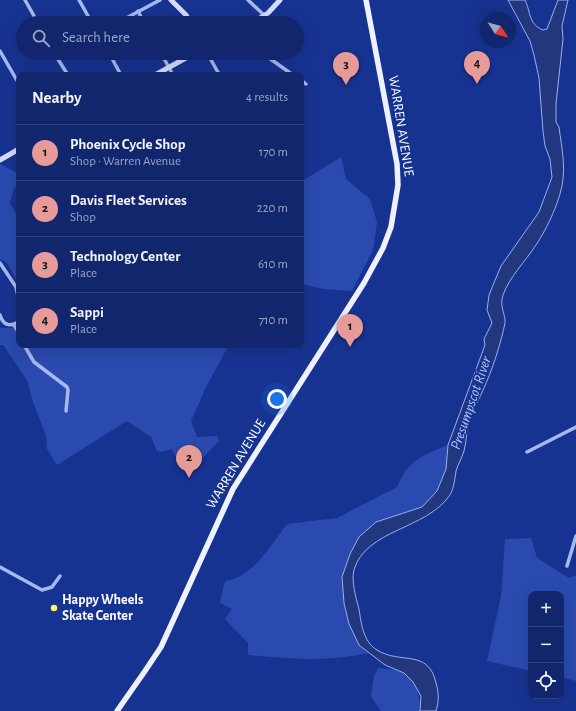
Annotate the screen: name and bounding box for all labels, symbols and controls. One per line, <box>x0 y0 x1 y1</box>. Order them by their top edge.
north arrow <box>480 12 516 48</box>
search box <box>16 16 304 60</box>
icon: search <box>30 27 52 49</box>
text: Search here <box>62 30 130 45</box>
pin: 4 <box>464 51 490 84</box>
pin: 3 <box>333 52 359 85</box>
street label: WARREN AVENUE <box>386 75 416 178</box>
text: Nearby <box>32 89 82 106</box>
text: 4 results <box>246 91 288 104</box>
text: Phoenix Cycle Shop <box>70 137 186 152</box>
text: 1 <box>43 146 47 159</box>
text: 170 m <box>259 146 288 159</box>
text: Shop · Warren Avenue <box>70 155 181 168</box>
text: Davis Fleet Services <box>70 193 187 208</box>
text: 2 <box>42 202 48 215</box>
text: 220 m <box>257 202 288 215</box>
text: Shop <box>70 211 96 224</box>
text: Technology Center <box>70 249 180 264</box>
text: 3 <box>42 258 48 271</box>
text: 610 m <box>258 258 288 271</box>
text: Place <box>70 267 97 280</box>
text: Sappi <box>70 305 104 320</box>
text: 4 <box>42 314 48 327</box>
text: 710 m <box>259 314 288 327</box>
pin: 1 <box>337 314 363 347</box>
text: Place <box>70 323 97 336</box>
water label: Presumpscot River <box>448 353 494 452</box>
your location <box>267 389 287 409</box>
street label: WARREN AVENUE <box>204 416 268 511</box>
pin: 2 <box>176 445 202 478</box>
map controls <box>528 591 564 699</box>
button: + <box>528 591 564 627</box>
place label: Happy Wheels Skate Center <box>62 593 143 623</box>
marker: Happy Wheels Skate Center <box>49 603 59 613</box>
button: − <box>528 627 564 663</box>
button: locate <box>528 663 564 699</box>

